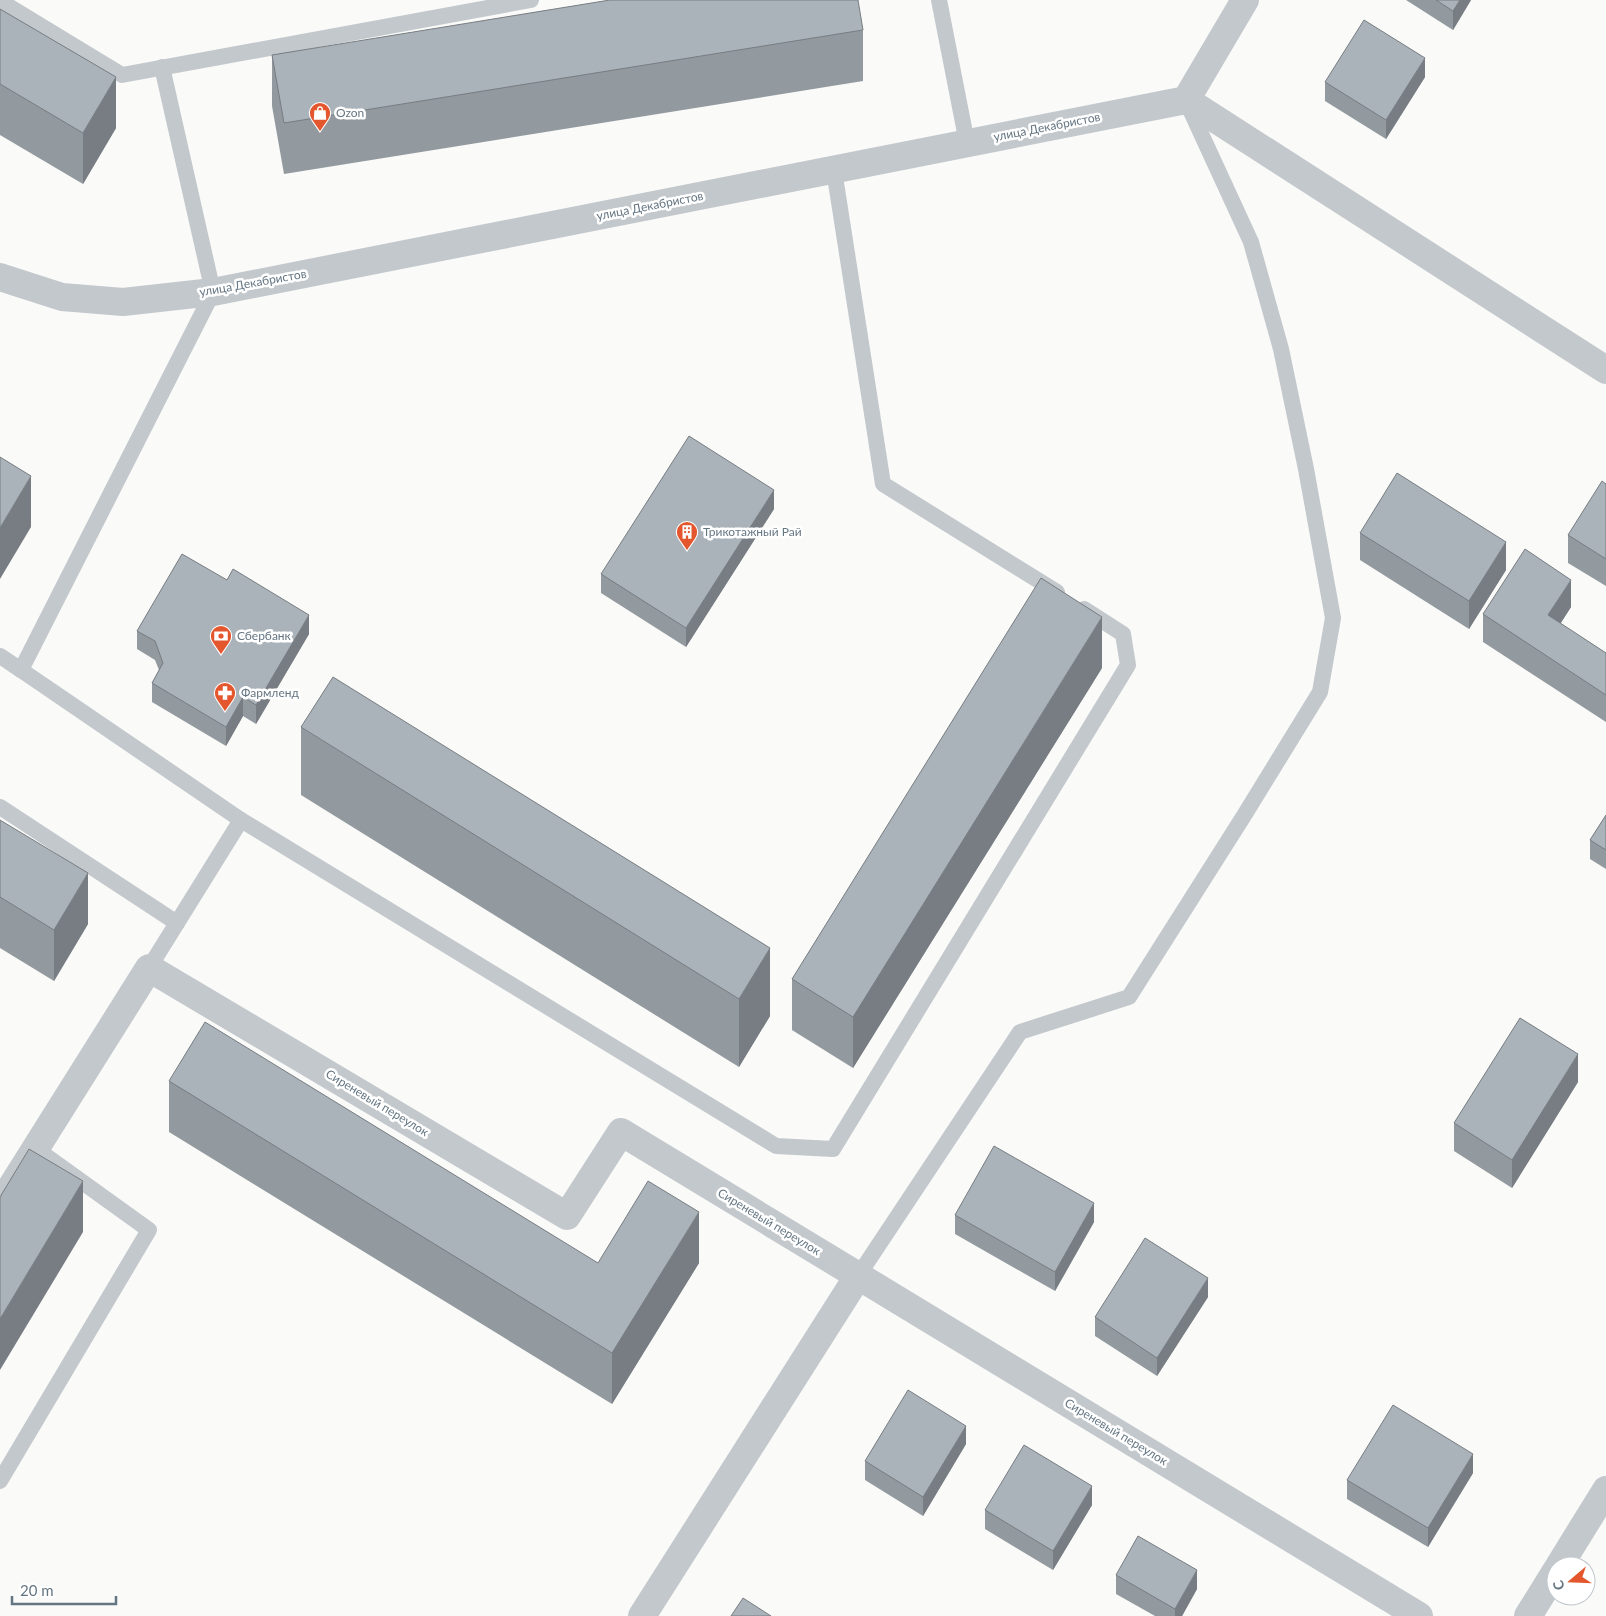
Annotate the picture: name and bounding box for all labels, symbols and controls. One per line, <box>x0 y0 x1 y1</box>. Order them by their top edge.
shop icon: Ozon <box>308 101 332 132</box>
place label: Ozon <box>336 105 364 120</box>
street label: улица Декабристов <box>992 109 1102 144</box>
street label: улица Декабристов <box>595 188 705 223</box>
street label: улица Декабристов <box>198 266 308 299</box>
building icon: Трикотажный Рай <box>675 520 699 551</box>
place label: Трикотажный Рай <box>703 524 802 539</box>
bank icon: Сбербанк <box>209 624 233 655</box>
place label: Сбербанк <box>237 628 292 643</box>
pharmacy icon: Фармленд <box>213 681 237 712</box>
place label: Фармленд <box>241 685 299 700</box>
street label: Сиреневый переулок <box>323 1066 432 1140</box>
street label: Сиреневый переулок <box>715 1185 824 1259</box>
street label: Сиреневый переулок <box>1062 1395 1171 1469</box>
north arrow <box>1546 1556 1596 1606</box>
scale bar <box>12 1574 116 1606</box>
text: С <box>1548 1578 1568 1593</box>
text: 20 m <box>20 1581 54 1599</box>

